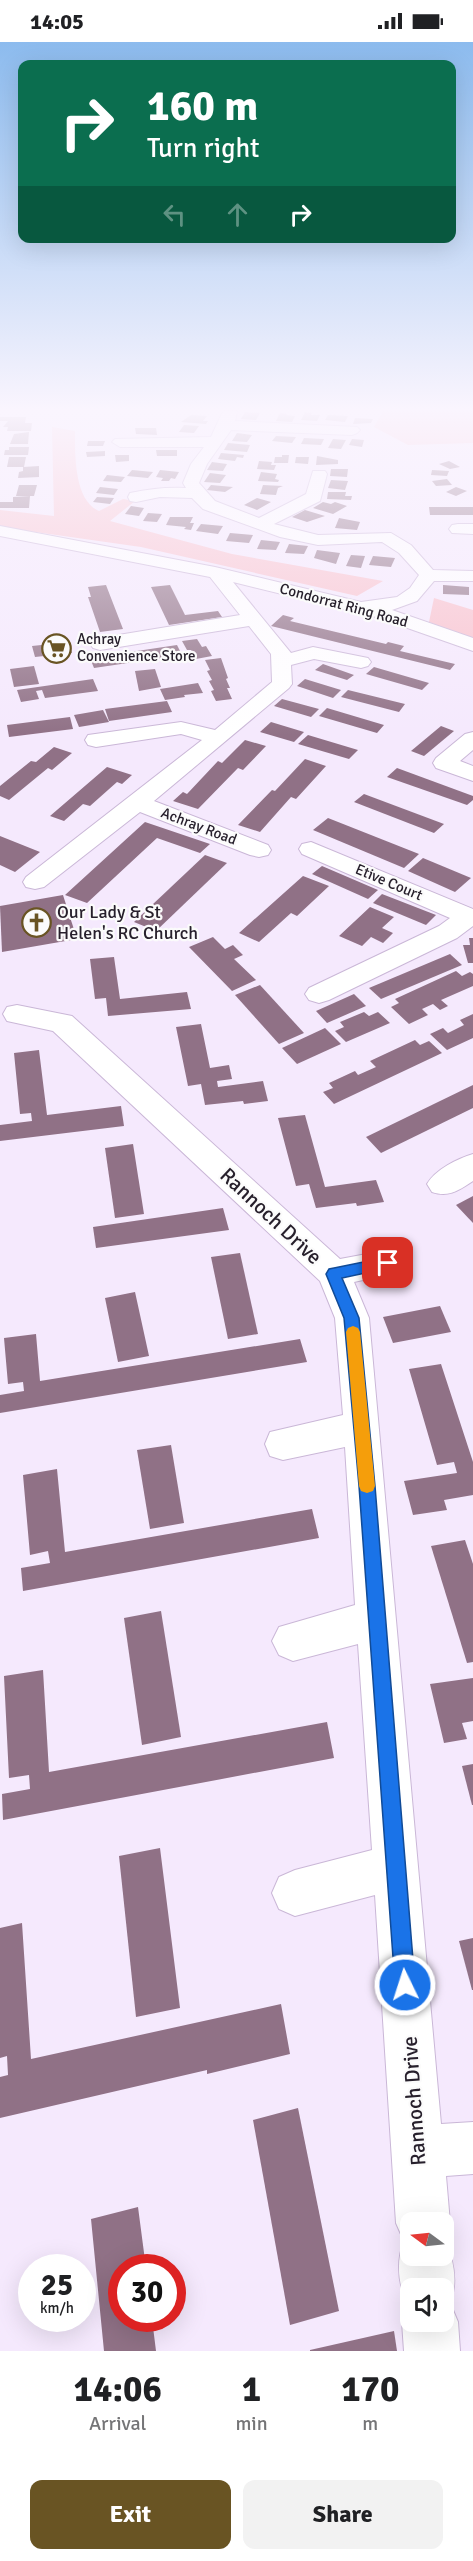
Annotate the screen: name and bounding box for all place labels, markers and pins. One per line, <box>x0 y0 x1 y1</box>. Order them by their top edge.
place label: Achray Convenience Store <box>77 630 196 665</box>
supermarket icon: Achray Convenience Store <box>40 632 72 664</box>
place label: Our Lady & St Helen's RC Church <box>57 901 198 944</box>
church icon: Our Lady & St Helen's RC Church <box>20 906 52 938</box>
pin <box>362 1237 413 1288</box>

